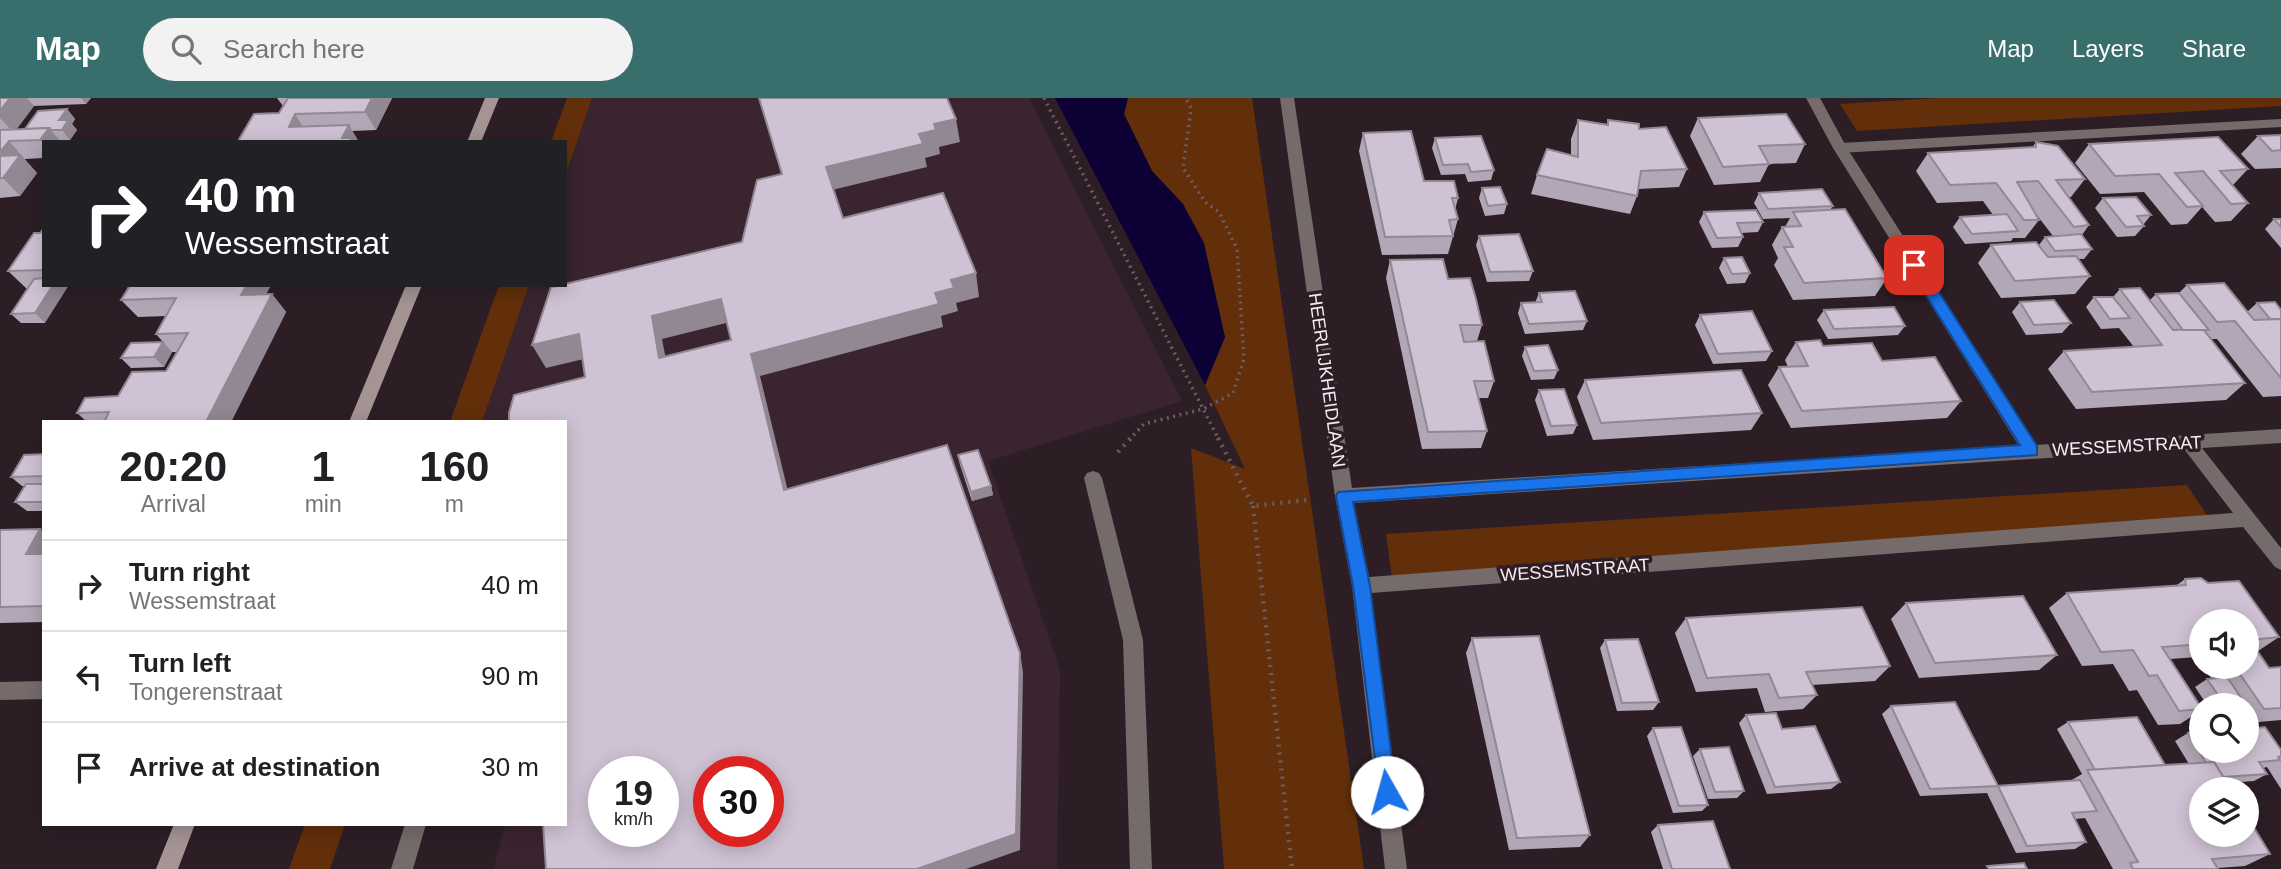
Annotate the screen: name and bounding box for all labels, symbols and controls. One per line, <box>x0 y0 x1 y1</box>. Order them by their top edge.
search box <box>143 18 633 81</box>
text: Map <box>35 30 101 67</box>
icon: search <box>167 30 205 68</box>
text: Search here <box>223 34 365 64</box>
text: Map <box>1987 35 2034 62</box>
text: Layers <box>2072 35 2144 62</box>
text: Share <box>2182 35 2246 62</box>
icon: right <box>70 168 161 259</box>
text: 40 m <box>185 168 297 222</box>
text: Wessemstraat <box>185 225 389 261</box>
pin <box>1884 235 1944 295</box>
icon: arrive <box>1895 246 1933 284</box>
street label: HEERLIJKHEIDLAAN <box>1305 291 1349 469</box>
street label: WESSEMSTRAAT <box>2052 432 2202 460</box>
text: 20:20 <box>120 443 227 490</box>
text: 1 <box>311 443 335 490</box>
text: 160 <box>419 443 489 490</box>
text: Arrival <box>141 491 206 517</box>
text: min <box>305 491 342 517</box>
text: m <box>445 491 464 517</box>
street label: WESSEMSTRAAT <box>1500 555 1650 585</box>
text: Turn right <box>129 557 250 587</box>
icon: right <box>70 567 108 605</box>
text: 40 m <box>481 570 539 600</box>
text: Wessemstraat <box>129 588 276 614</box>
map controls <box>2189 609 2259 847</box>
button: sound <box>2189 609 2259 679</box>
text: Turn left <box>129 648 231 678</box>
icon: left <box>70 658 108 696</box>
text: 90 m <box>481 661 539 691</box>
text: Tongerenstraat <box>129 679 282 705</box>
button: search <box>2189 693 2259 763</box>
icon: arrive <box>70 749 108 787</box>
text: Arrive at destination <box>129 752 380 782</box>
text: 30 m <box>481 752 539 782</box>
position arrow <box>1350 755 1424 829</box>
speed limit sign: 30 <box>693 756 784 847</box>
text: 19 <box>614 773 653 812</box>
button: layers <box>2189 777 2259 847</box>
text: km/h <box>614 809 653 829</box>

